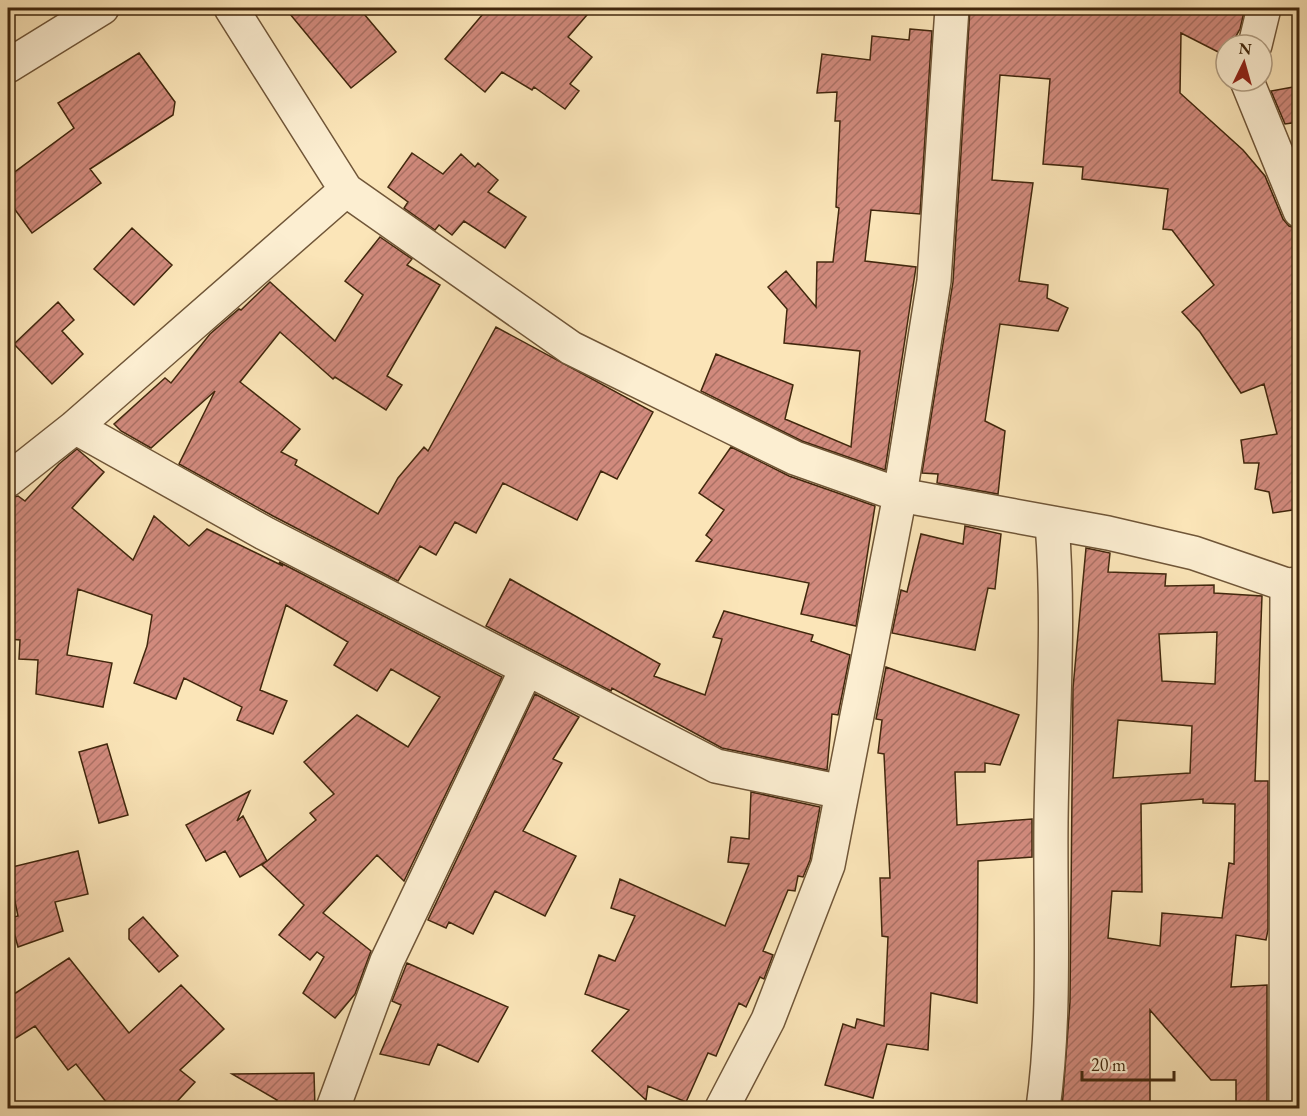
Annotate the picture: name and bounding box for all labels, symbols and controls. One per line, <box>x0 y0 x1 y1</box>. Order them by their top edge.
north arrow <box>1214 33 1274 93</box>
text: N <box>1238 38 1253 60</box>
scale bar <box>1082 1044 1174 1082</box>
text: 20 m <box>1091 1053 1126 1076</box>

